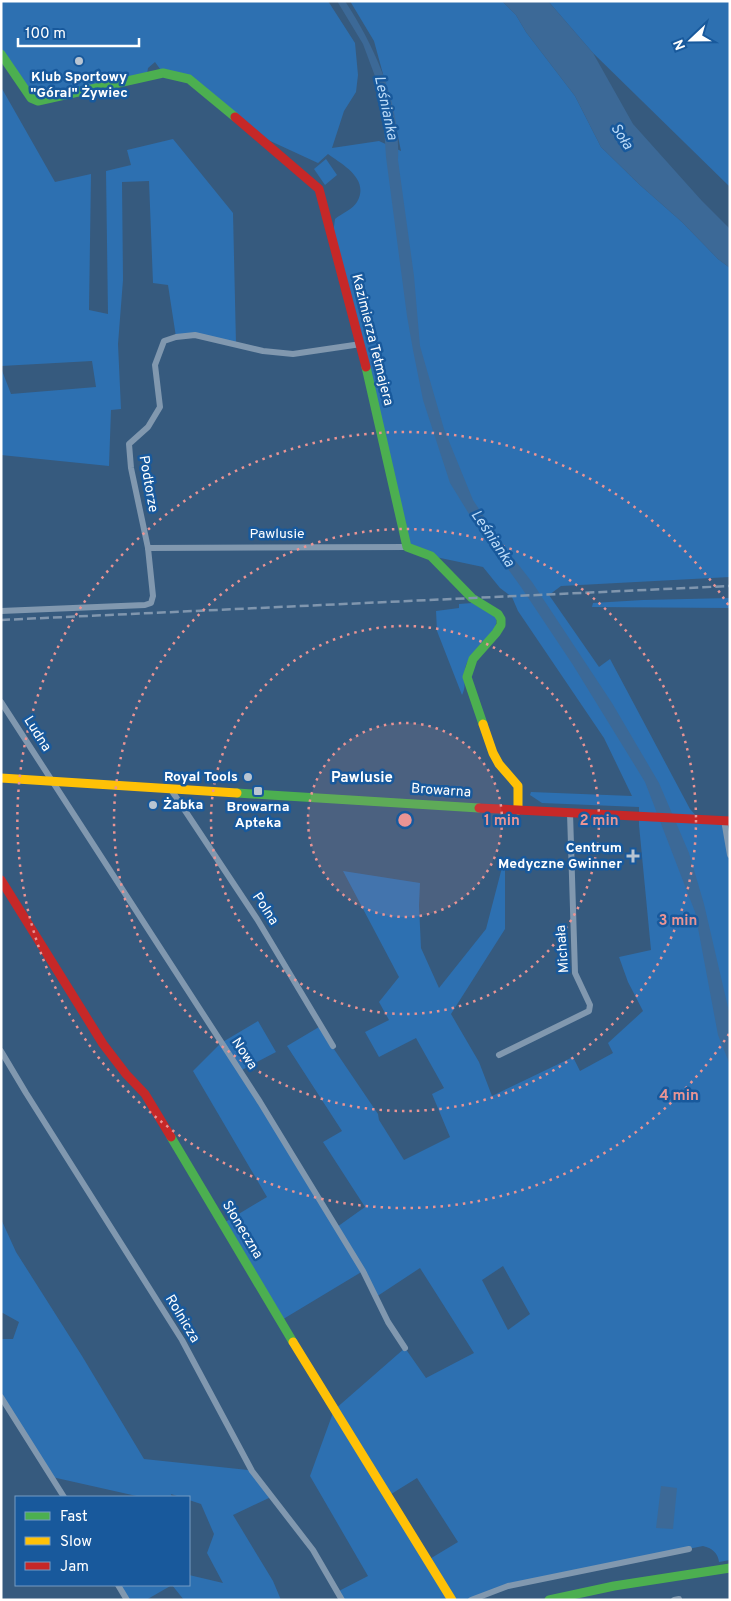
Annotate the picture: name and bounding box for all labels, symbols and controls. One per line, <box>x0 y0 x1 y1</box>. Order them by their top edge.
scale bar <box>18 15 139 47</box>
north arrow <box>666 15 716 65</box>
text: 100 m <box>25 25 66 44</box>
text: N <box>671 36 690 52</box>
marker: Klub Sportowy "Góral" Żywiec <box>73 55 85 67</box>
place label: Klub Sportowy "Góral" Żywiec <box>30 69 128 102</box>
water label: Leśnianka <box>369 74 401 142</box>
water label: Soła <box>605 120 637 154</box>
street label: Kazimierza Tetmajera <box>347 272 397 408</box>
street label: Podtorze <box>135 454 161 514</box>
water label: Leśnianka <box>466 507 518 572</box>
street label: Pawlusie <box>250 526 304 543</box>
street label: Ludna <box>20 713 54 755</box>
place label: Royal Tools <box>164 769 238 786</box>
district label: Pawlusie <box>331 769 393 788</box>
marker: Royal Tools <box>242 771 254 783</box>
street label: Browarna <box>410 780 472 802</box>
marker: Browarna Apteka <box>252 785 264 797</box>
place label: Żabka <box>163 797 203 814</box>
marker: Żabka <box>147 799 159 811</box>
place label: Browarna Apteka <box>227 799 289 832</box>
centre of rings <box>396 811 414 829</box>
text: 1 min <box>484 812 520 831</box>
text: 2 min <box>579 812 619 831</box>
place label: Centrum Medyczne Gwinner <box>498 840 622 873</box>
marker: Centrum Medyczne Gwinner <box>626 849 640 863</box>
street label: Polna <box>248 889 282 929</box>
text: 3 min <box>658 912 698 931</box>
street label: Michała <box>553 924 573 974</box>
street label: Nowa <box>227 1035 261 1073</box>
text: 4 min <box>659 1087 699 1106</box>
street label: Słoneczna <box>218 1198 266 1262</box>
street label: Rolnicza <box>161 1292 203 1346</box>
legend <box>15 1496 190 1586</box>
text: Fast <box>60 1508 88 1527</box>
text: Slow <box>60 1533 92 1552</box>
text: Jam <box>60 1558 89 1577</box>

